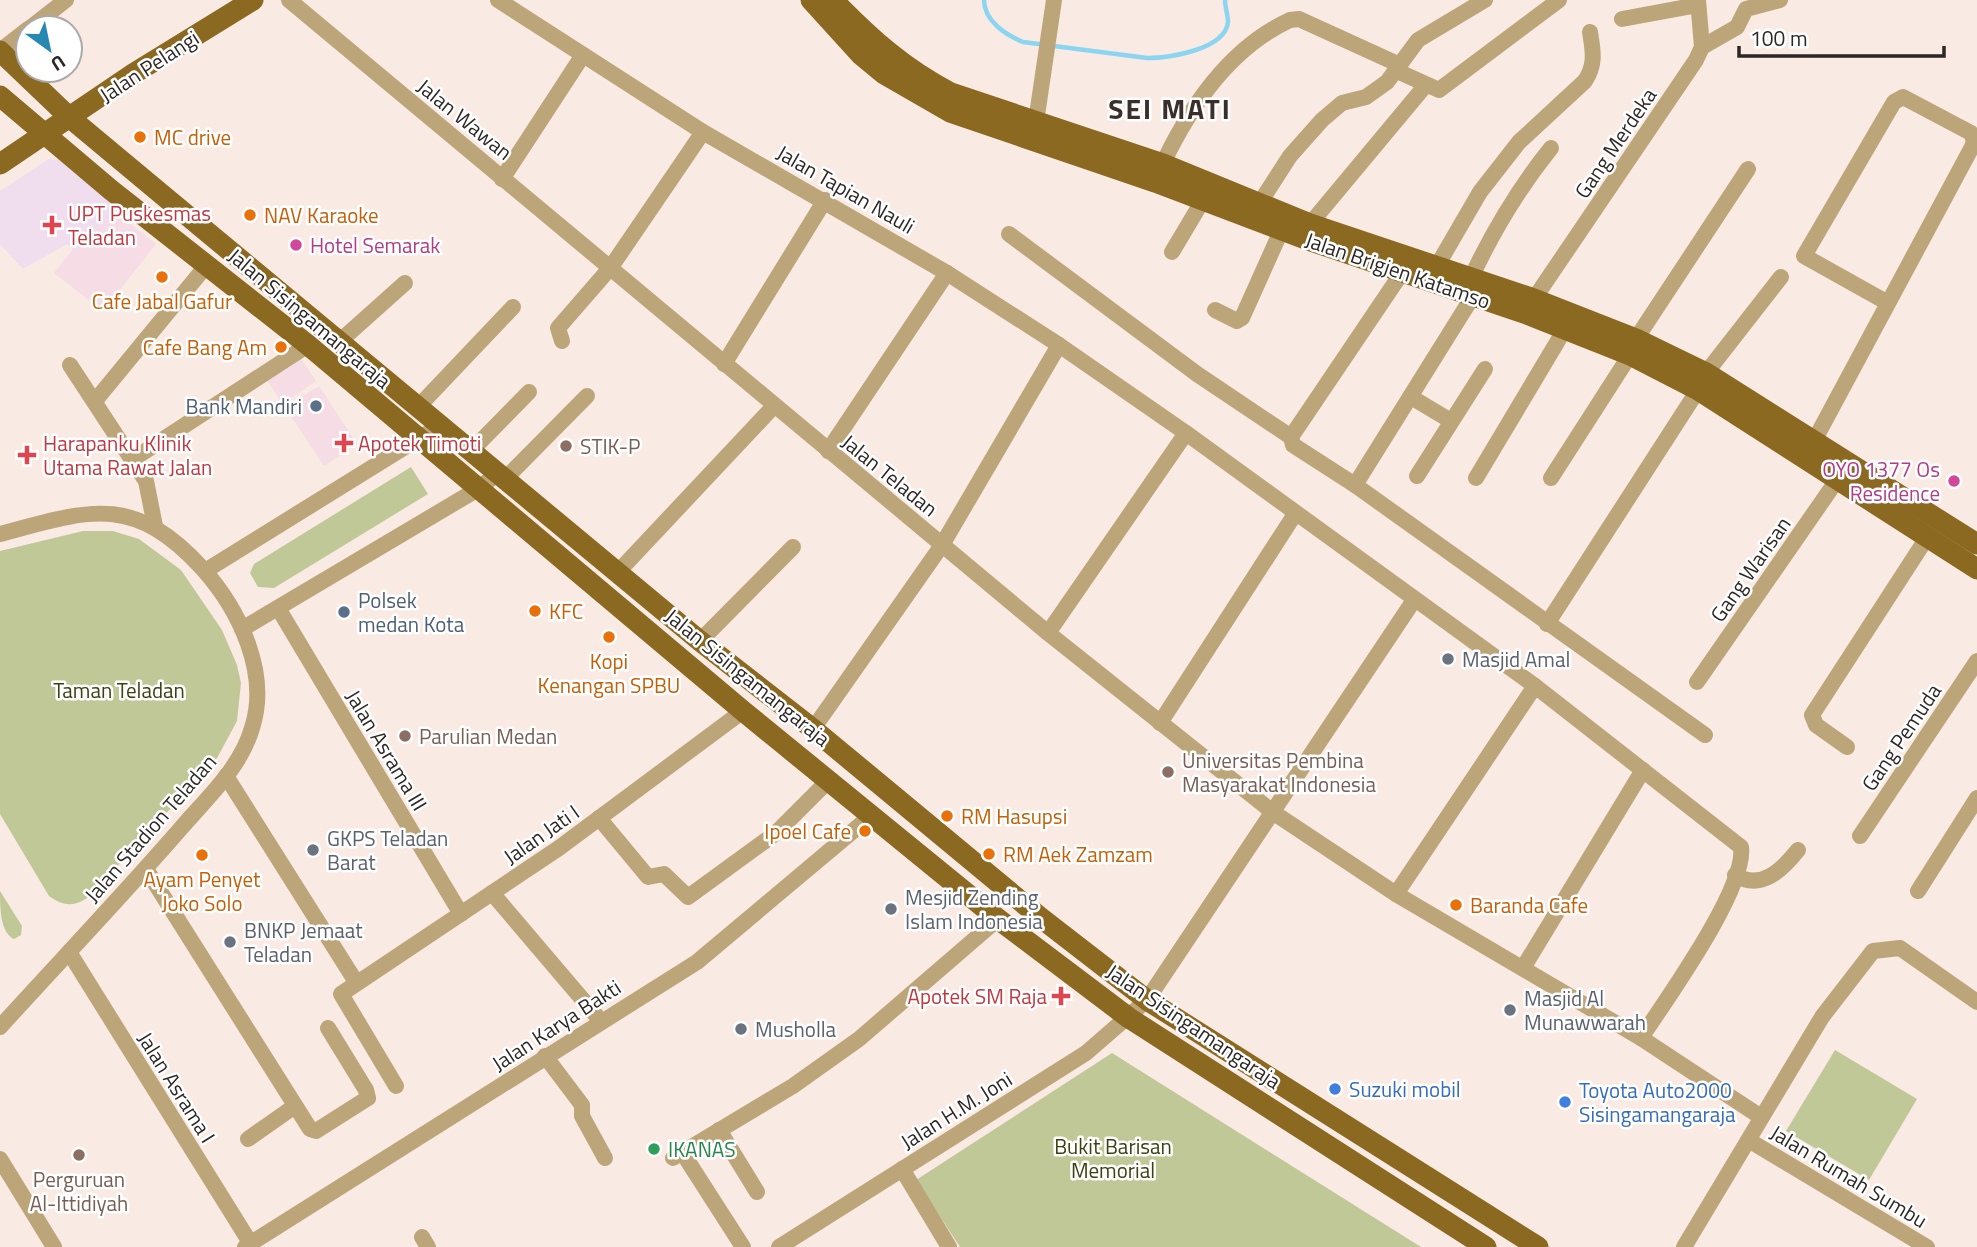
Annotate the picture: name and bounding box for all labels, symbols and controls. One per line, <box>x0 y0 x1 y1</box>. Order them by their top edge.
north arrow <box>14 14 84 84</box>
scale bar <box>1739 14 1944 58</box>
street label: Jalan Pelangi <box>93 22 205 110</box>
text: 100 m <box>1750 22 1807 54</box>
text: U <box>45 48 72 79</box>
street label: Jalan Wawan <box>410 71 520 167</box>
street label: Gang Merdeka <box>1566 81 1664 205</box>
district label: SEI MATI <box>1108 87 1232 130</box>
place label: MC drive <box>154 121 231 153</box>
marker: MC drive <box>132 129 148 145</box>
street label: Jalan Tapian Nauli <box>771 136 921 242</box>
place label: UPT Puskesmas Teladan <box>68 197 211 253</box>
place label: NAV Karaoke <box>264 199 379 231</box>
marker: NAV Karaoke <box>242 207 258 223</box>
marker: UPT Puskesmas Teladan <box>42 215 62 235</box>
street label: Jalan Brigjen Katamso <box>1301 223 1495 317</box>
place label: Hotel Semarak <box>310 229 440 261</box>
marker: Hotel Semarak <box>288 237 304 253</box>
street label: Jalan Sisingamangaraja <box>221 240 399 396</box>
marker: Cafe Jabal Gafur <box>154 269 170 285</box>
place label: Cafe Jabal Gafur <box>92 285 232 317</box>
place label: Cafe Bang Am <box>143 331 267 363</box>
marker: Cafe Bang Am <box>273 339 289 355</box>
place label: Bank Mandiri <box>186 390 302 422</box>
marker: Bank Mandiri <box>308 398 324 414</box>
street label: Jalan Teladan <box>835 426 945 524</box>
place label: Harapanku Klinik Utama Rawat Jalan <box>43 427 212 483</box>
place label: Apotek Timoti <box>358 427 481 459</box>
place label: STIK-P <box>580 430 640 462</box>
marker: Apotek Timoti <box>336 435 352 451</box>
marker: STIK-P <box>558 438 574 454</box>
marker: Harapanku Klinik Utama Rawat Jalan <box>17 445 37 465</box>
place label: OYO 1377 Os Residence <box>1822 453 1940 509</box>
marker: OYO 1377 Os Residence <box>1946 473 1962 489</box>
street label: Gang Warisan <box>1702 510 1798 628</box>
place label: Polsek medan Kota <box>358 584 465 640</box>
place label: KFC <box>549 595 583 627</box>
street label: Jalan Sisingamangaraja <box>659 600 838 754</box>
marker: KFC <box>527 603 543 619</box>
marker: Polsek medan Kota <box>336 604 352 620</box>
marker: Kopi Kenangan SPBU <box>601 629 617 645</box>
place label: Masjid Amal <box>1462 643 1570 675</box>
place label: Kopi Kenangan SPBU <box>538 645 680 701</box>
marker: Masjid Amal <box>1440 651 1456 667</box>
park label: Taman Teladan <box>53 674 185 706</box>
street label: Gang Pemuda <box>1853 676 1949 797</box>
street label: Jalan Asrama III <box>338 683 436 817</box>
place label: Parulian Medan <box>419 720 557 752</box>
marker: Parulian Medan <box>397 728 413 744</box>
place label: Universitas Pembina Masyarakat Indonesia <box>1182 744 1376 800</box>
street label: Jalan Stadion Teladan <box>76 747 224 909</box>
marker: Universitas Pembina Masyarakat Indonesia <box>1160 764 1176 780</box>
street label: Jalan Jati I <box>497 796 585 872</box>
place label: RM Hasupsi <box>961 800 1067 832</box>
marker: RM Hasupsi <box>939 808 955 824</box>
place label: Ipoel Cafe <box>764 815 851 847</box>
place label: GKPS Teladan Barat <box>327 822 448 878</box>
marker: Ipoel Cafe <box>857 823 873 839</box>
place label: RM Aek Zamzam <box>1003 838 1153 870</box>
marker: GKPS Teladan Barat <box>305 842 321 858</box>
marker: RM Aek Zamzam <box>981 846 997 862</box>
marker: Ayam Penyet Joko Solo <box>194 847 210 863</box>
place label: Ayam Penyet Joko Solo <box>144 863 261 919</box>
place label: Mesjid Zending Islam Indonesia <box>905 881 1043 937</box>
place label: Baranda Cafe <box>1470 889 1588 921</box>
marker: Baranda Cafe <box>1448 897 1464 913</box>
marker: Mesjid Zending Islam Indonesia <box>883 901 899 917</box>
place label: BNKP Jemaat Teladan <box>244 914 363 970</box>
marker: BNKP Jemaat Teladan <box>222 934 238 950</box>
street label: Jalan Sisingamangaraja <box>1100 956 1288 1097</box>
street label: Jalan Karya Bakti <box>485 971 627 1079</box>
place label: Apotek SM Raja <box>908 980 1047 1012</box>
place label: Masjid Al Munawwarah <box>1524 982 1646 1038</box>
marker: Apotek SM Raja <box>1053 988 1069 1004</box>
marker: Masjid Al Munawwarah <box>1502 1002 1518 1018</box>
place label: Musholla <box>755 1013 837 1045</box>
marker: Musholla <box>733 1021 749 1037</box>
street label: Jalan Asrama I <box>130 1025 224 1149</box>
street label: Jalan H.M. Joni <box>894 1063 1018 1157</box>
place label: Suzuki mobil <box>1349 1073 1461 1105</box>
place label: Toyota Auto2000 Sisingamangaraja <box>1579 1074 1736 1130</box>
marker: Suzuki mobil <box>1327 1081 1343 1097</box>
marker: Toyota Auto2000 Sisingamangaraja <box>1557 1094 1573 1110</box>
street label: Jalan Rumah Sumbu <box>1764 1116 1934 1236</box>
park label: Bukit Barisan Memorial <box>1054 1130 1172 1186</box>
place label: IKANAS <box>668 1133 736 1165</box>
marker: IKANAS <box>646 1141 662 1157</box>
marker: Perguruan Al-Ittidiyah <box>71 1147 87 1163</box>
place label: Perguruan Al-Ittidiyah <box>30 1163 128 1219</box>

